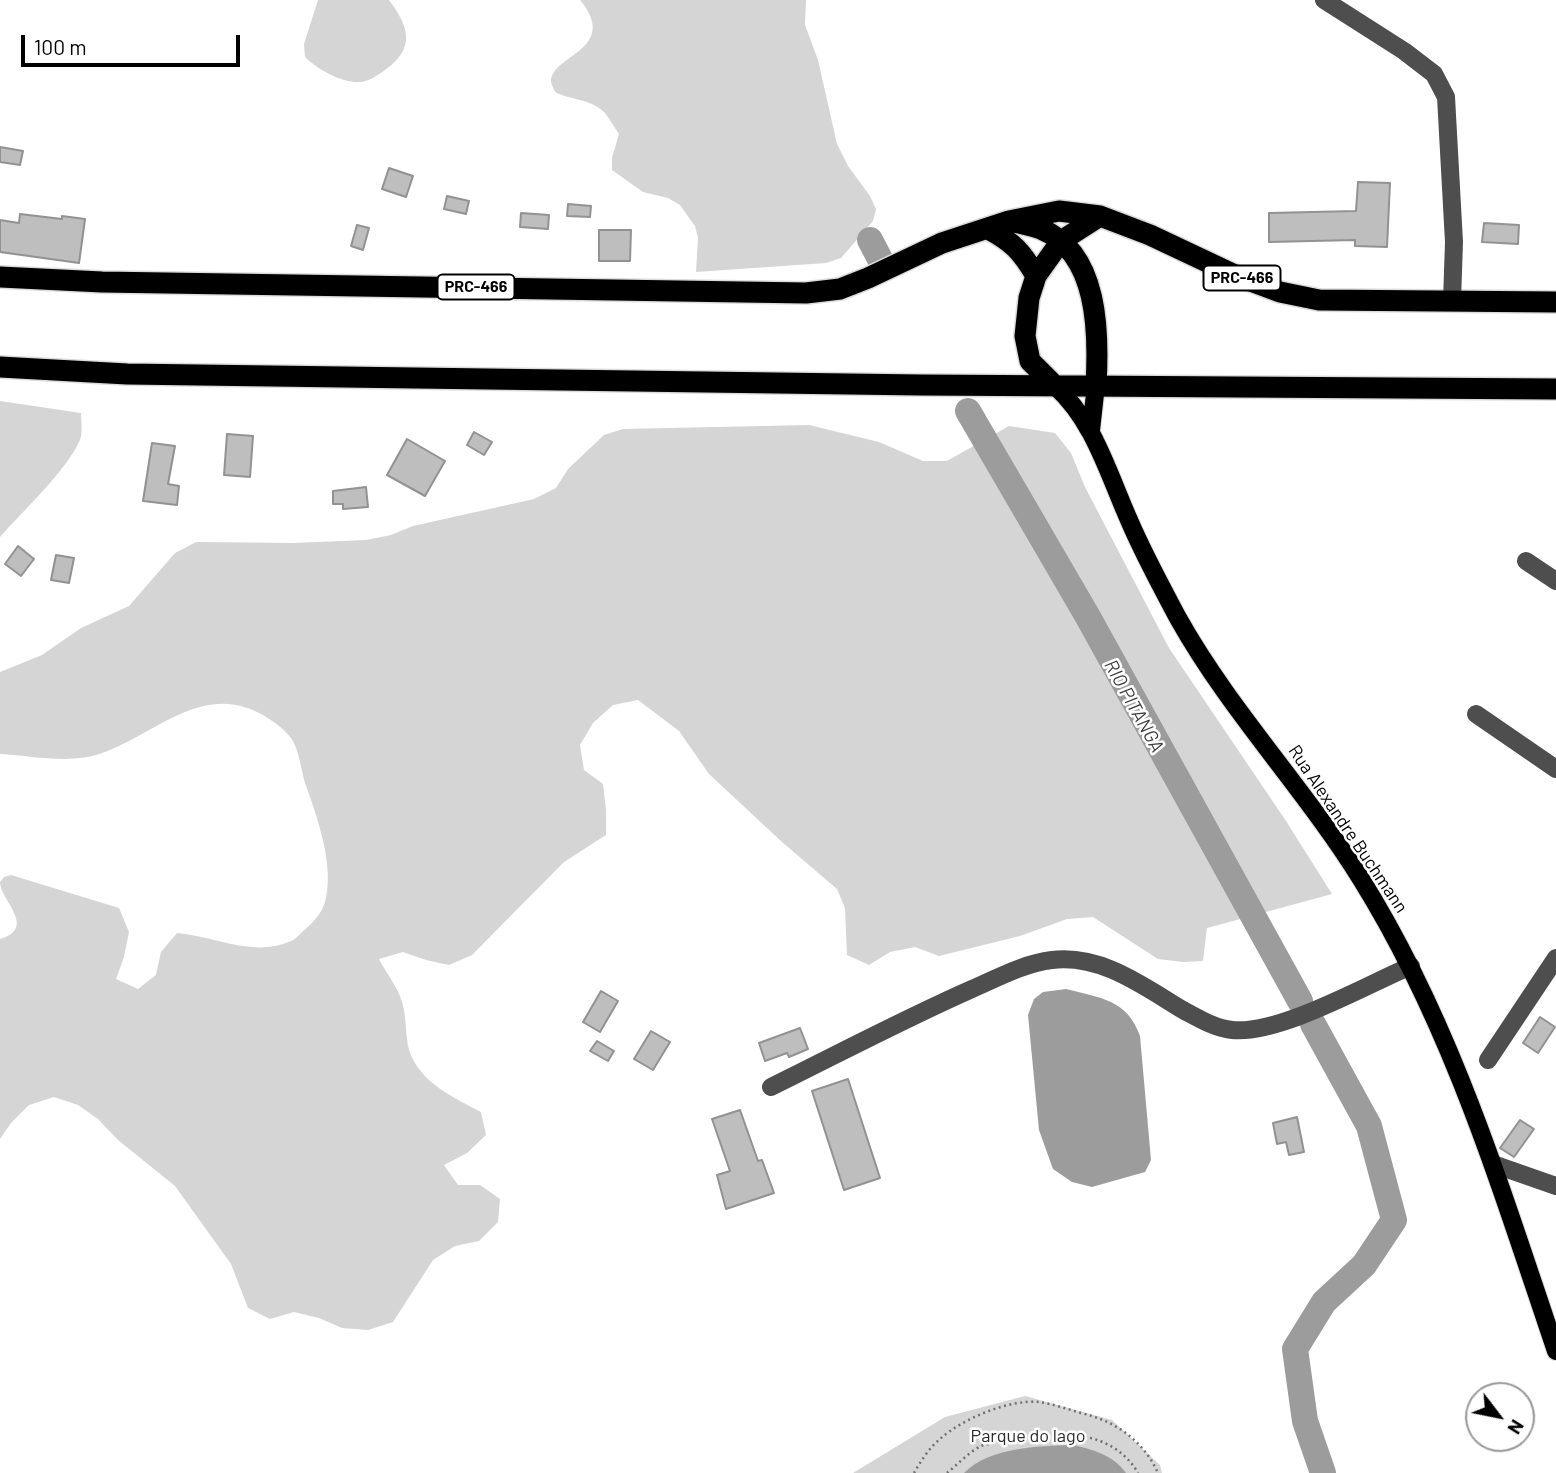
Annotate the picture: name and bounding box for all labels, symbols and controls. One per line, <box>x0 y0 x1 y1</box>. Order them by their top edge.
scale bar <box>24 21 243 65</box>
text: 100 m <box>34 34 87 59</box>
road number: PRC-466 <box>1204 266 1280 290</box>
road number: PRC-466 <box>438 274 514 300</box>
water label: RIO PITANGA <box>1099 656 1169 756</box>
street label: Rua Alexandre Buchmann <box>1284 741 1412 917</box>
north arrow <box>1465 1382 1535 1452</box>
text: N <box>1503 1416 1530 1439</box>
park label: Parque do lago <box>971 1425 1085 1447</box>

